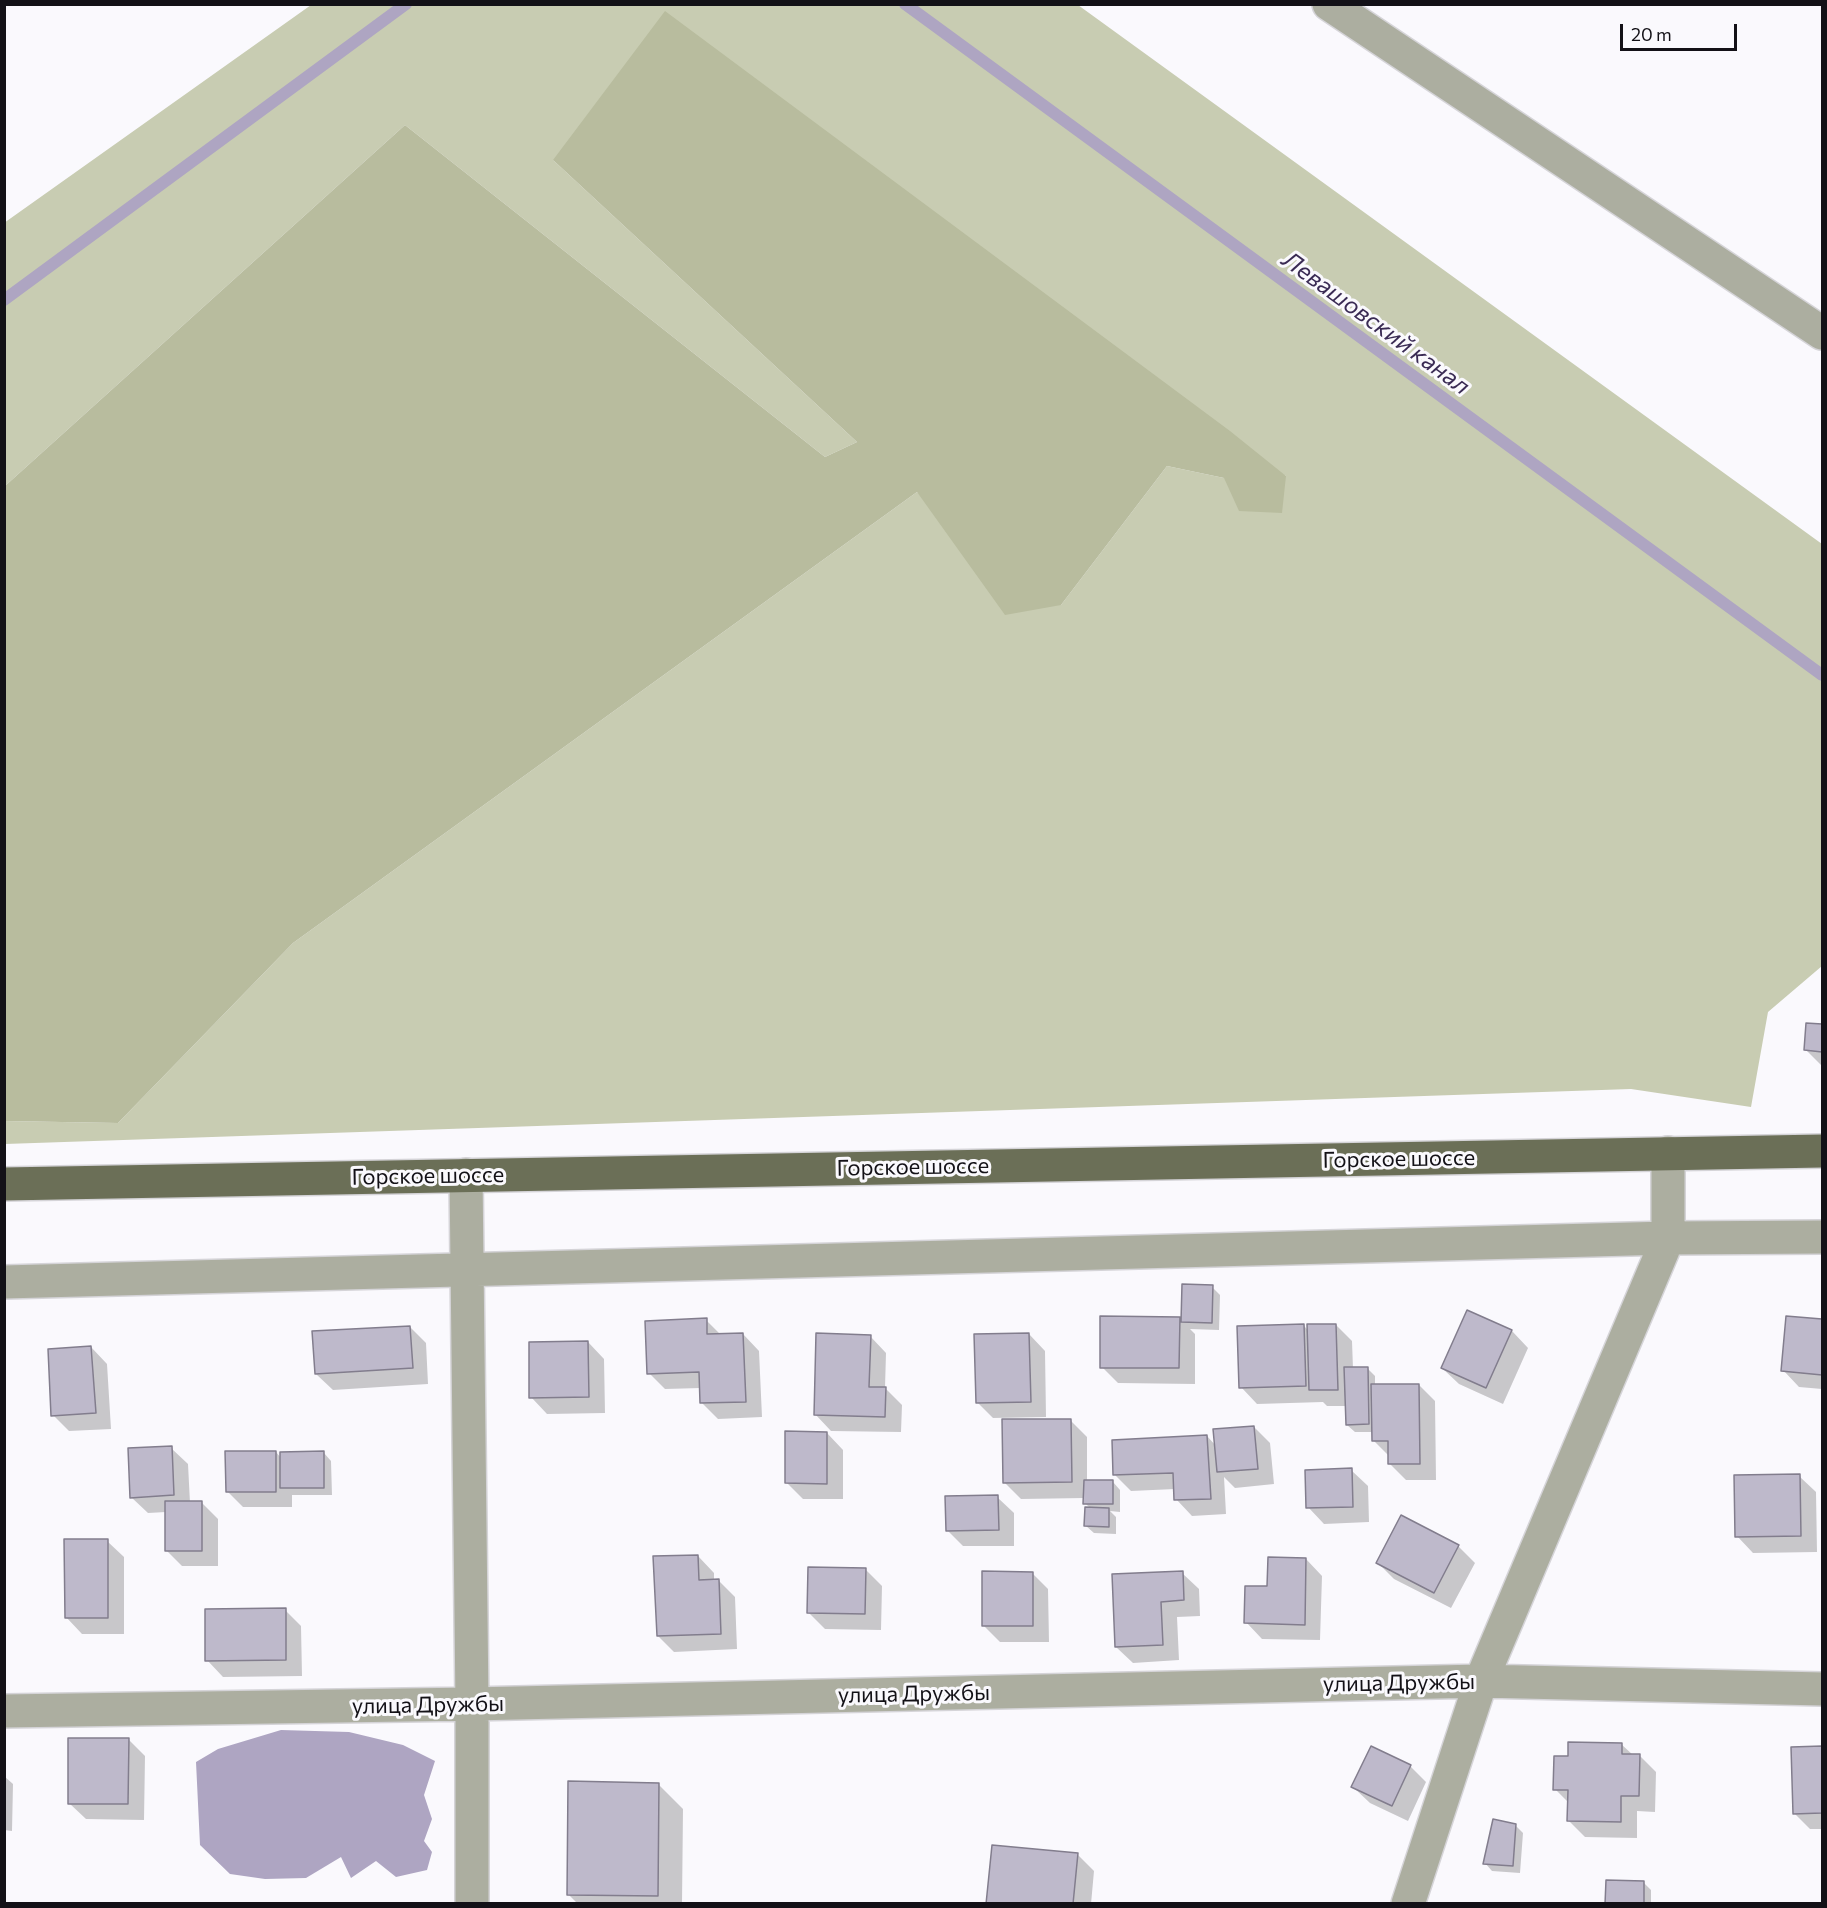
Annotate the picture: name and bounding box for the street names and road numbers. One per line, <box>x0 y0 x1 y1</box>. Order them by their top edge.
street label: Горское шоссе <box>1322 1144 1476 1174</box>
street label: Горское шоссе <box>836 1152 990 1182</box>
street label: Горское шоссе <box>351 1161 505 1191</box>
street label: улица Дружбы <box>1323 1668 1475 1698</box>
street label: улица Дружбы <box>838 1679 990 1709</box>
street label: улица Дружбы <box>352 1690 504 1720</box>

